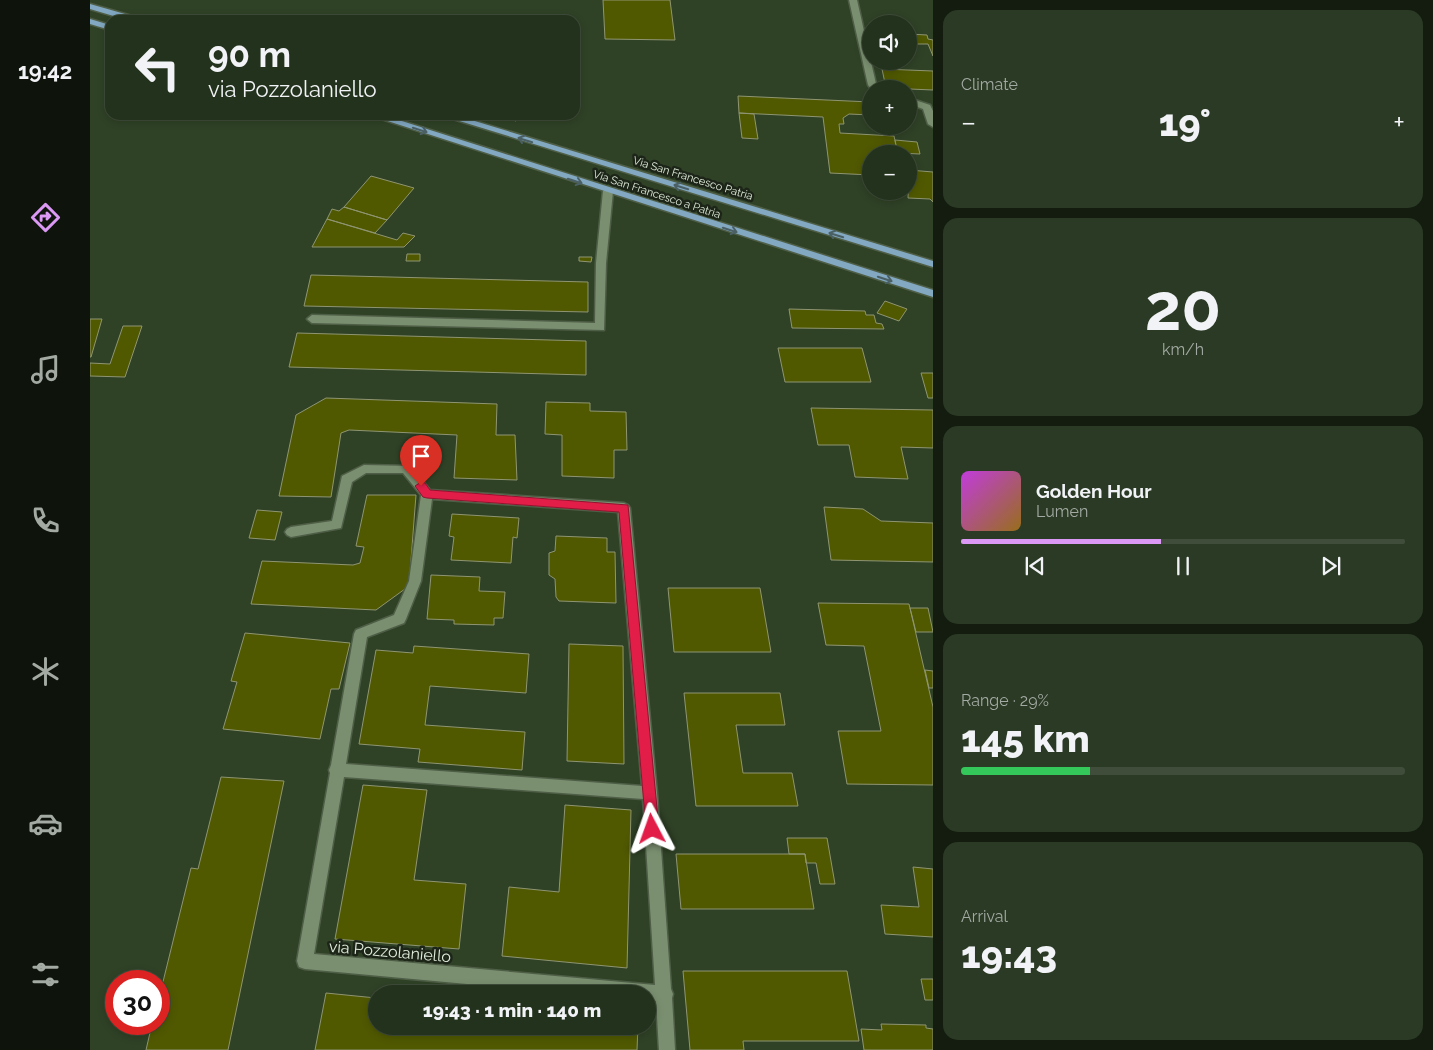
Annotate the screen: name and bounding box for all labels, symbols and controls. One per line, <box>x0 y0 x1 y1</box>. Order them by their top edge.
map controls <box>862 15 917 200</box>
button: sound <box>862 15 917 70</box>
text: 90 m <box>208 34 291 75</box>
icon: left <box>125 35 190 100</box>
text: 19:42 <box>18 58 72 84</box>
text: Climate <box>961 75 1018 94</box>
text: via Pozzolaniello <box>208 76 377 102</box>
button: + <box>862 80 917 135</box>
text: 19° <box>1159 100 1211 145</box>
text: − <box>961 106 976 139</box>
text: + <box>1393 106 1405 139</box>
one-way arrow <box>412 126 428 136</box>
one-way arrow <box>518 134 534 144</box>
button: − <box>862 145 917 200</box>
street label: Via San Francesco Patria <box>631 154 754 203</box>
street label: Via San Francesco a Patria <box>591 168 722 221</box>
one-way arrow <box>567 176 583 186</box>
one-way arrow <box>673 182 689 192</box>
icon: directions <box>28 200 63 235</box>
one-way arrow <box>721 225 737 235</box>
one-way arrow <box>829 229 845 239</box>
text: 20 <box>1145 269 1221 345</box>
one-way arrow <box>876 274 892 284</box>
text: km/h <box>1162 340 1204 359</box>
icon: music <box>28 352 63 387</box>
pin <box>400 435 442 486</box>
icon: arrive <box>407 442 435 470</box>
text: Golden Hour <box>1036 480 1152 502</box>
text: Lumen <box>1036 502 1088 521</box>
icon: phone <box>28 503 63 538</box>
icon: previous <box>1021 552 1049 580</box>
icon: pause <box>1169 552 1197 580</box>
icon: next <box>1317 552 1345 580</box>
icon: climate <box>28 654 63 689</box>
text: Range · 29% <box>961 691 1049 710</box>
text: 145 km <box>961 716 1090 761</box>
position arrow <box>625 802 677 854</box>
icon: car <box>28 806 63 841</box>
text: Arrival <box>961 907 1008 926</box>
text: 19:43 <box>961 932 1057 977</box>
street label: via Pozzolaniello <box>328 937 452 966</box>
icon: filters <box>28 957 63 992</box>
speed limit sign: 30 <box>105 970 170 1035</box>
text: 19:43 · 1 min · 140 m <box>423 999 601 1021</box>

